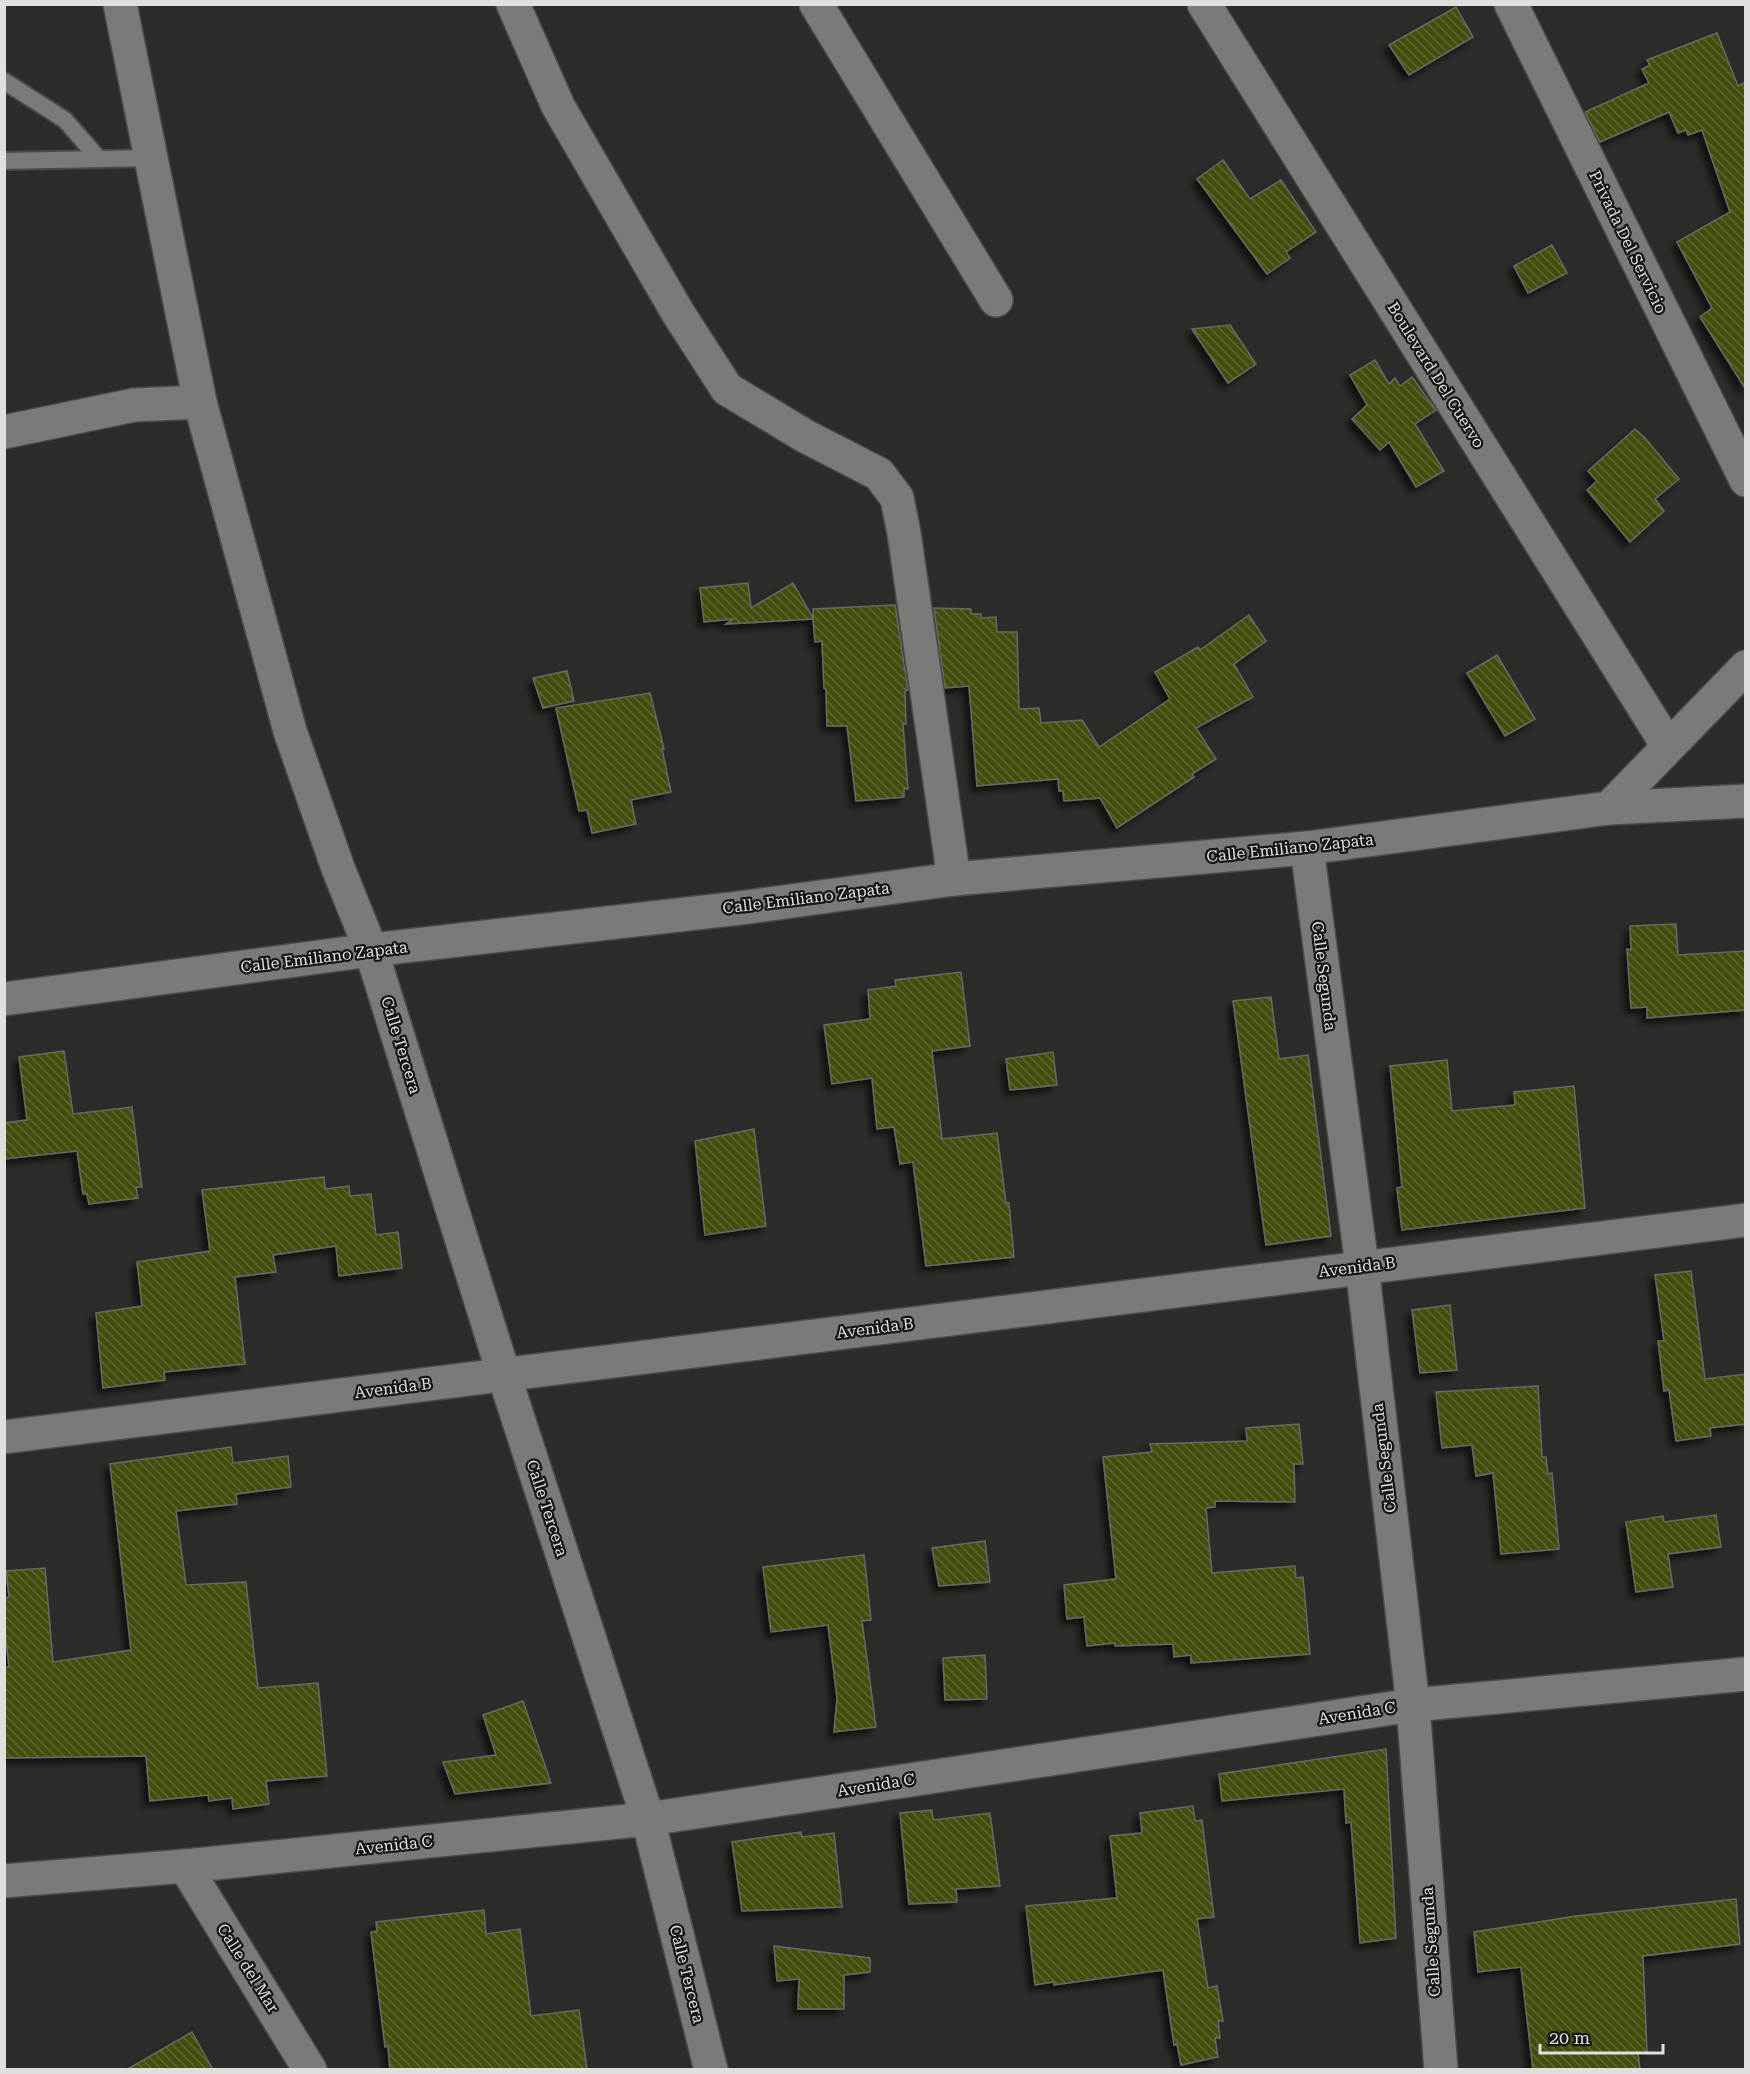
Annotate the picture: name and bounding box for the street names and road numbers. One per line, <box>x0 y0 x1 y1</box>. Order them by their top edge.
street label: Privada Del Servicio <box>1585 167 1671 317</box>
street label: Boulevard Del Cuervo <box>1383 298 1489 452</box>
street label: Calle Emiliano Zapata <box>1206 830 1375 866</box>
street label: Calle Emiliano Zapata <box>722 878 891 918</box>
street label: Calle Segunda <box>1308 920 1340 1032</box>
street label: Calle Emiliano Zapata <box>240 937 409 977</box>
street label: Calle Tercera <box>377 994 425 1096</box>
street label: Avenida B <box>1317 1253 1397 1281</box>
street label: Avenida B <box>835 1314 915 1342</box>
street label: Avenida B <box>353 1374 433 1402</box>
street label: Calle Segunda <box>1368 1402 1400 1514</box>
street label: Calle Tercera <box>522 1457 572 1559</box>
street label: Avenida C <box>1317 1697 1397 1729</box>
street label: Avenida C <box>836 1769 916 1801</box>
street label: Avenida C <box>354 1831 434 1859</box>
street label: Calle Segunda <box>1418 1886 1444 1998</box>
street label: Calle del Mar <box>213 1920 283 2016</box>
street label: Calle Tercera <box>666 1923 708 2025</box>

